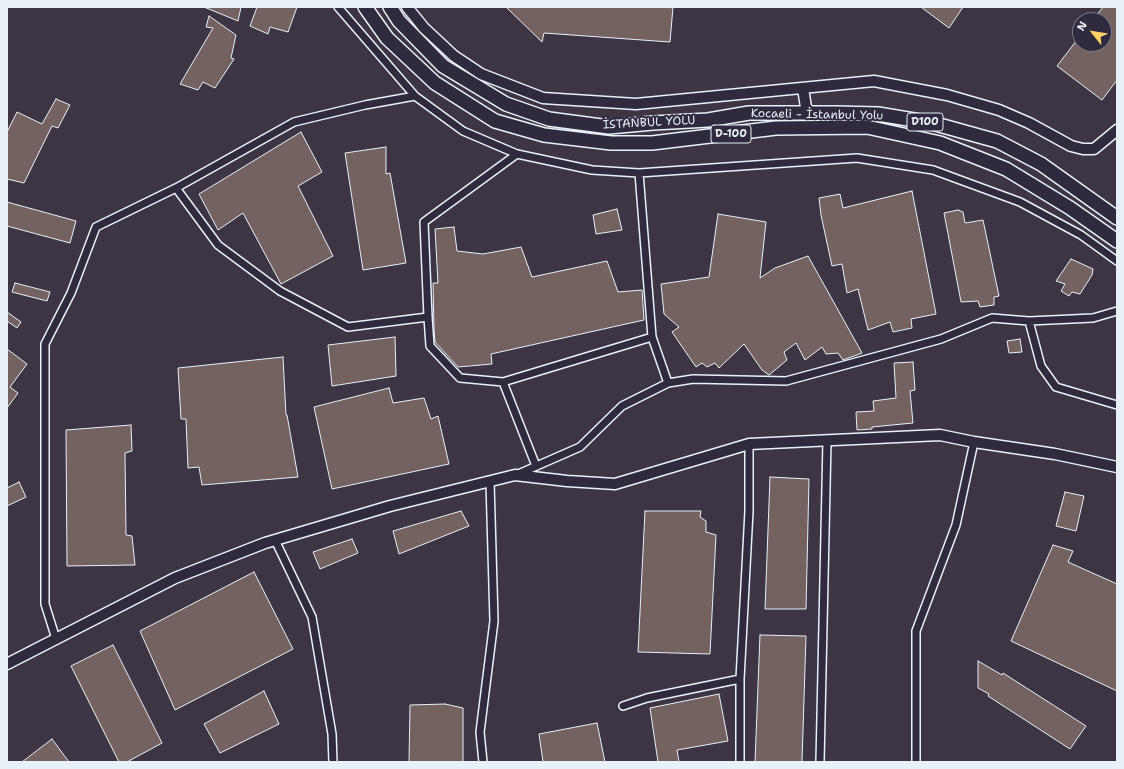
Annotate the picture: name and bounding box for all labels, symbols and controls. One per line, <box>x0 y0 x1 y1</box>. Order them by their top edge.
north arrow <box>1072 12 1112 52</box>
text: N <box>1073 19 1091 34</box>
street label: Kocaeli - İstanbul Yolu <box>751 107 883 123</box>
street label: İSTANBUL YOLU <box>602 113 696 133</box>
road number: D100 <box>907 113 943 131</box>
road number: D-100 <box>711 125 751 143</box>

